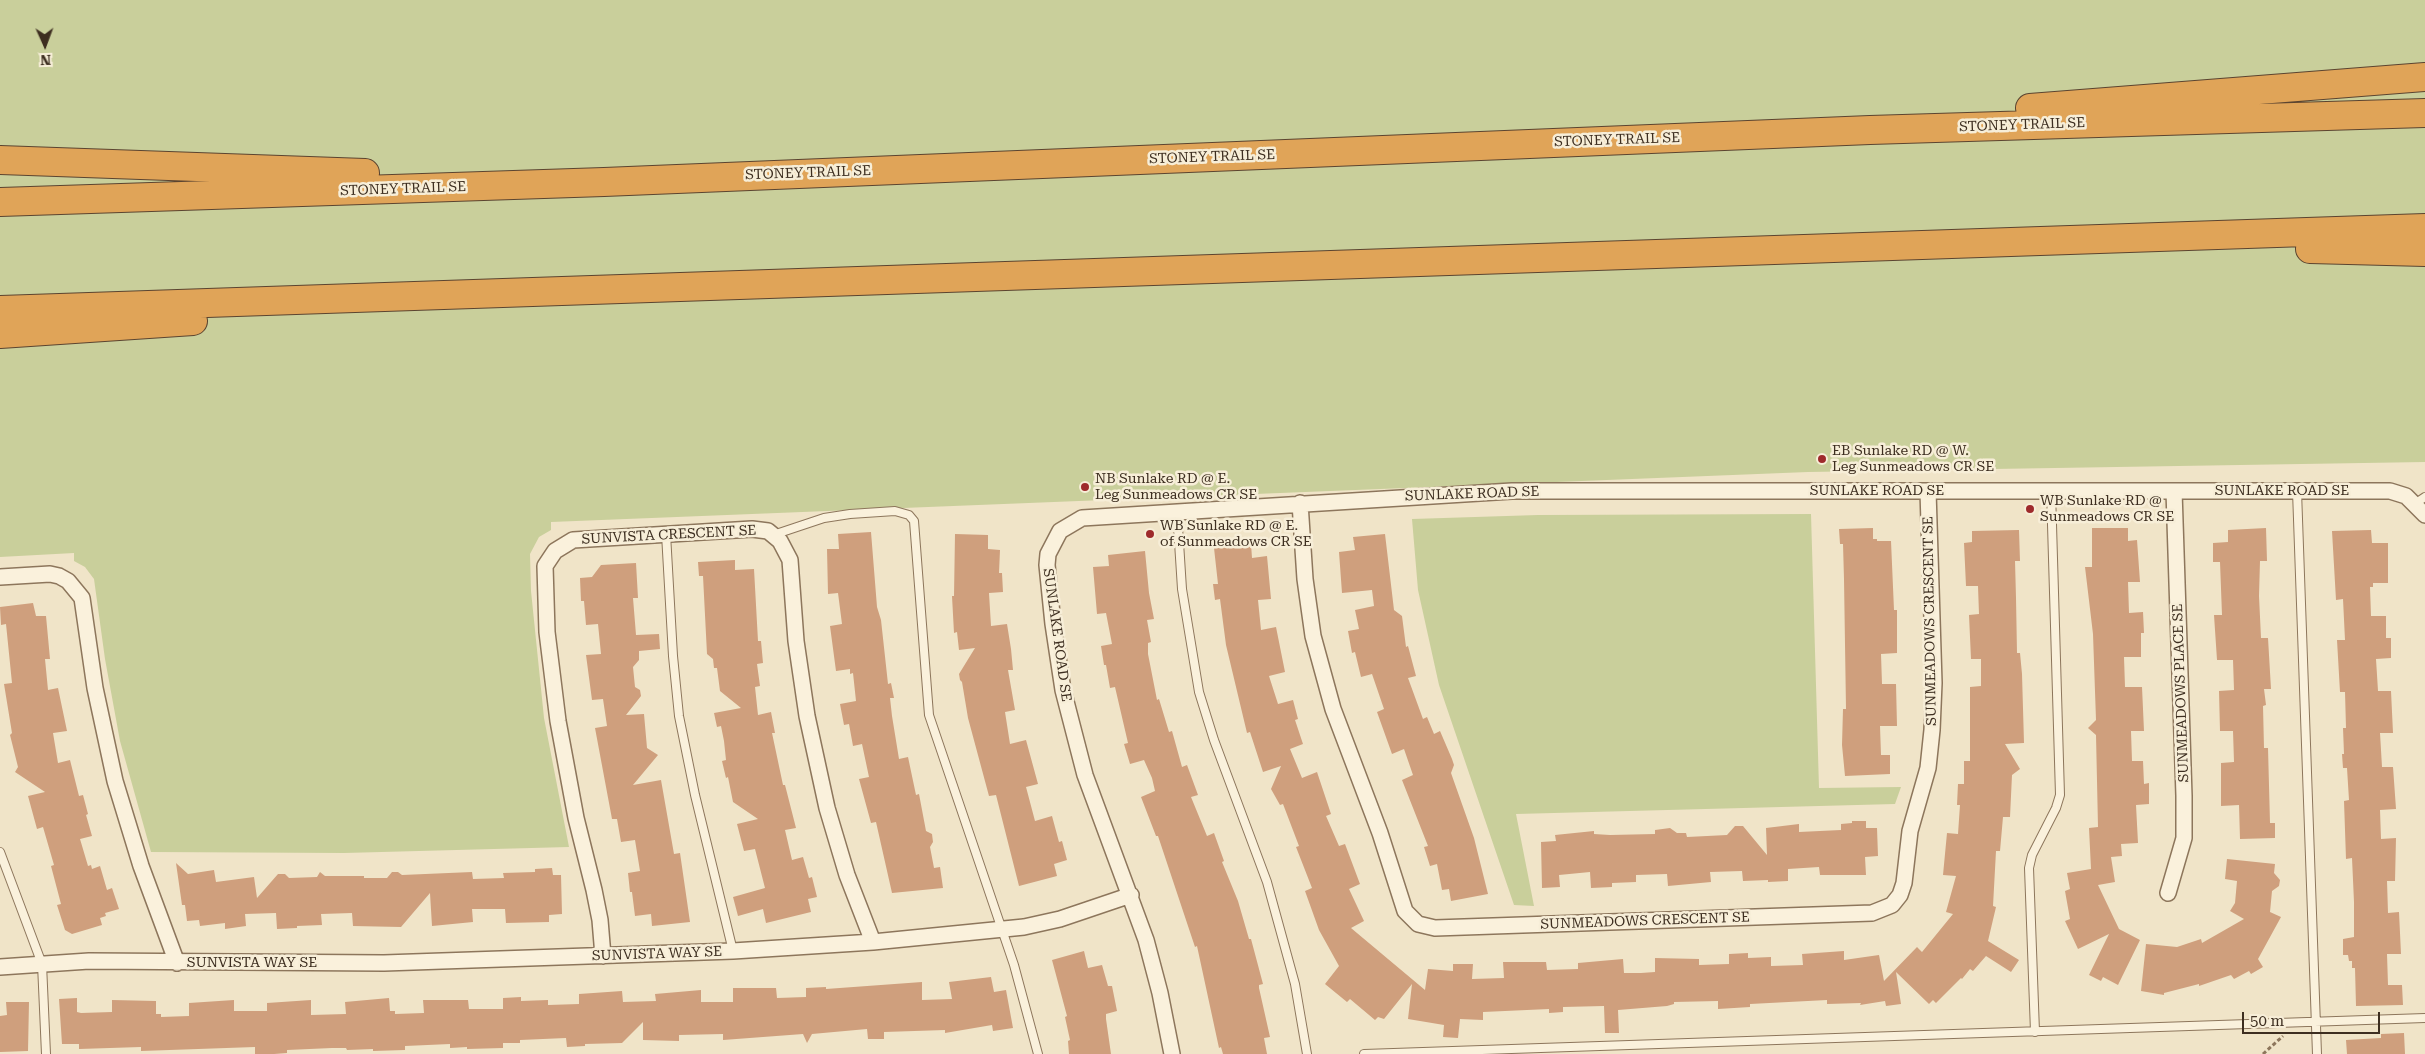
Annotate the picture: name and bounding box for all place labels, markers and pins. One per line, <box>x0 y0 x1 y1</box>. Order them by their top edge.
place label: EB Sunlake RD @ W. Leg Sunmeadows CR SE <box>1832 443 1994 476</box>
marker: EB Sunlake RD @ W. Leg Sunmeadows CR SE <box>1816 453 1828 465</box>
place label: NB Sunlake RD @ E. Leg Sunmeadows CR SE <box>1095 471 1257 504</box>
marker: NB Sunlake RD @ E. Leg Sunmeadows CR SE <box>1079 481 1091 493</box>
place label: WB Sunlake RD @ Sunmeadows CR SE <box>2040 493 2174 526</box>
marker: WB Sunlake RD @ Sunmeadows CR SE <box>2024 503 2036 515</box>
place label: WB Sunlake RD @ E. of Sunmeadows CR SE <box>1160 518 1312 550</box>
marker: WB Sunlake RD @ E. of Sunmeadows CR SE <box>1144 528 1156 540</box>

